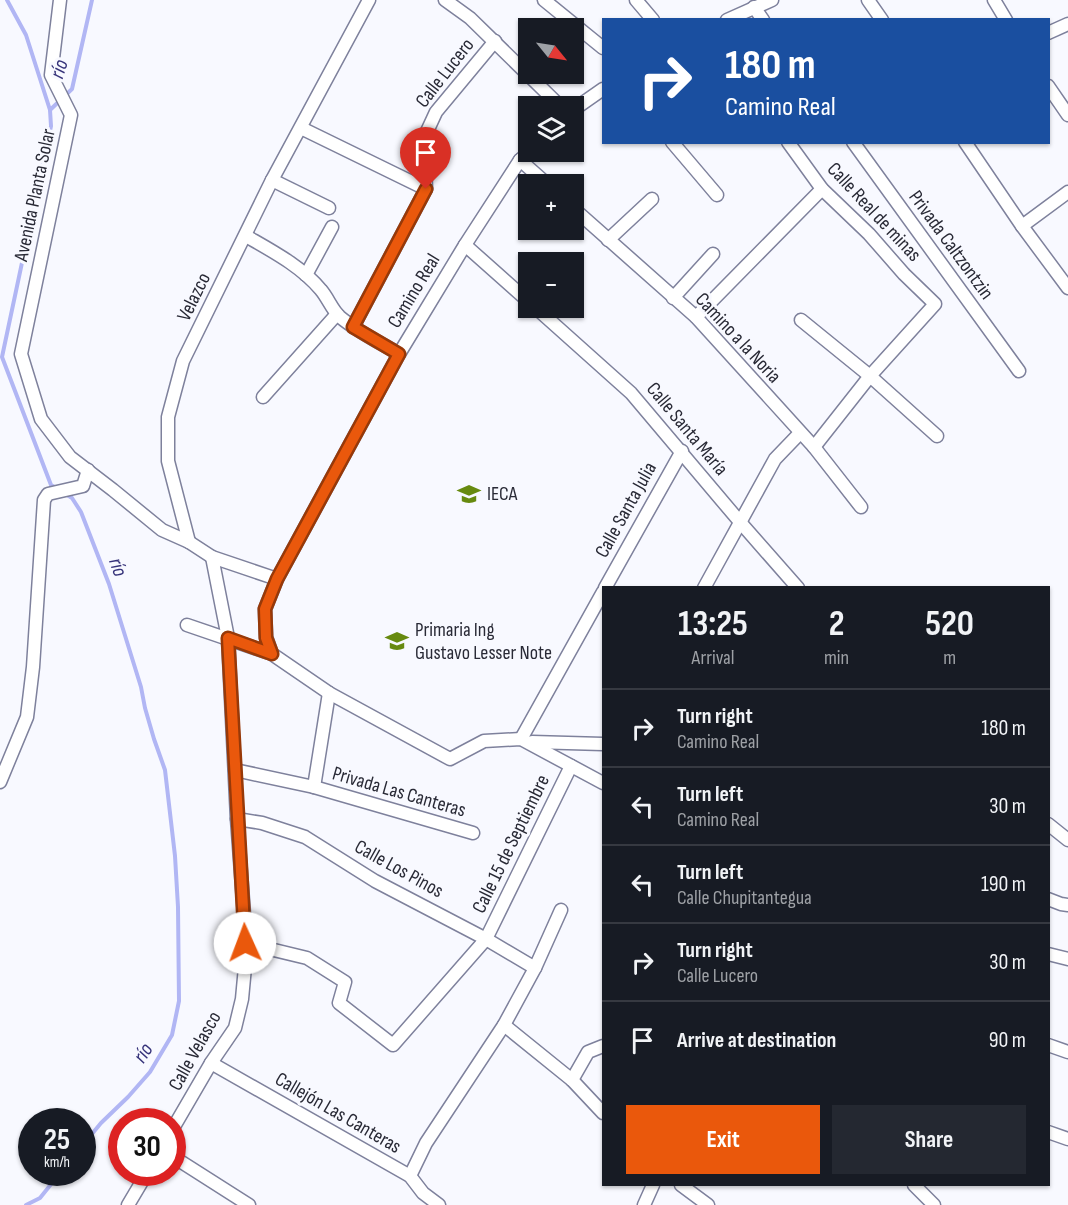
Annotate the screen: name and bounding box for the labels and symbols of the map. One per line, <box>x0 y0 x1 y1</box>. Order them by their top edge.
north arrow <box>518 18 584 84</box>
street label: Calle Lucero <box>411 34 479 112</box>
water label: río <box>44 56 74 81</box>
street label: Avenida Planta Solar <box>9 126 61 264</box>
pin <box>400 127 451 189</box>
street label: Calle Real de minas <box>822 157 926 267</box>
street label: Privada Caltzontzin <box>903 186 999 304</box>
street label: Camino Real <box>383 250 445 332</box>
street label: Velazco <box>172 269 216 325</box>
street label: Camino a la Noria <box>690 288 786 388</box>
street label: Calle Santa María <box>641 378 733 480</box>
street label: Calle Santa Julia <box>590 458 662 562</box>
school or university icon: IECA <box>456 481 482 507</box>
place label: IECA <box>487 482 518 506</box>
water label: río <box>103 554 133 580</box>
place label: Primaria Ing Gustavo Lesser Note <box>415 618 552 665</box>
school or university icon: Primaria Ing Gustavo Lesser Note <box>384 628 410 654</box>
street label: Privada Las Canteras <box>329 761 469 823</box>
street label: Calle 15 de Septiembre <box>467 771 555 917</box>
street label: Calle Los Pinos <box>350 835 448 903</box>
position arrow <box>213 911 277 975</box>
street label: Calle Velasco <box>163 1007 227 1095</box>
water label: río <box>128 1038 159 1067</box>
street label: Callejón Las Canteras <box>271 1067 405 1159</box>
speed limit sign: 30 <box>108 1108 186 1186</box>

